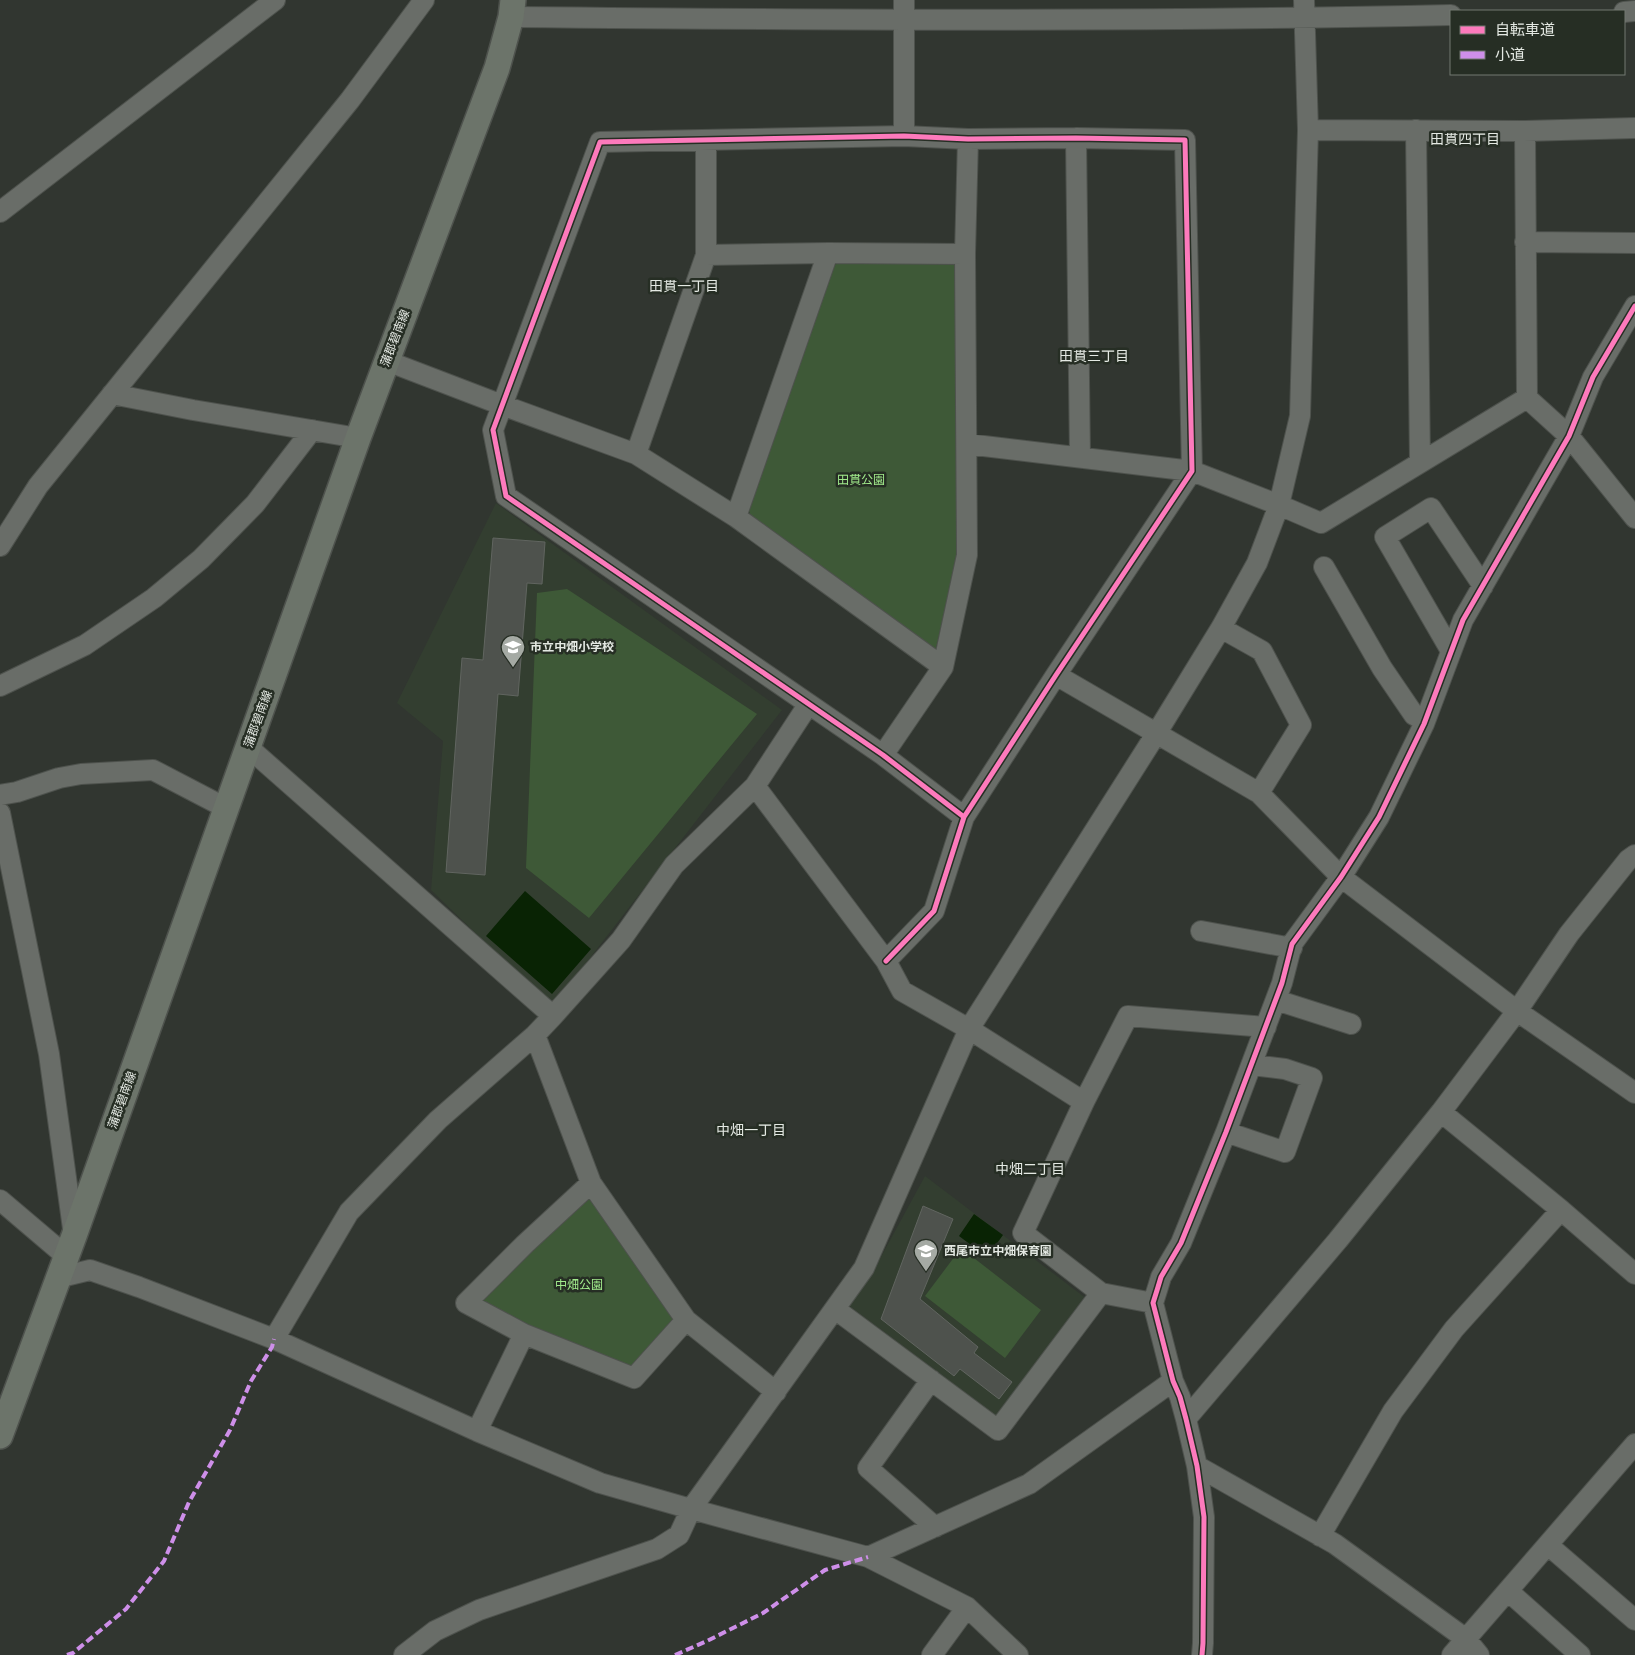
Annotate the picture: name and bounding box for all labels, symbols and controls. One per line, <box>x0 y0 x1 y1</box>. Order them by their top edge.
legend <box>1450 10 1625 75</box>
text: 自転車道 <box>1495 20 1555 39</box>
text: 小道 <box>1495 45 1525 64</box>
district label: 田貫四丁目 <box>1430 130 1500 148</box>
district label: 田貫一丁目 <box>649 277 719 295</box>
street label: 蒲郡碧南線 <box>377 307 412 369</box>
district label: 田貫三丁目 <box>1059 347 1129 365</box>
park label: 田貫公園 <box>837 472 885 487</box>
school or university icon: 市立中畑小学校 <box>500 634 526 668</box>
place label: 市立中畑小学校 <box>530 639 614 654</box>
street label: 蒲郡碧南線 <box>240 688 275 750</box>
street label: 蒲郡碧南線 <box>104 1069 139 1131</box>
district label: 中畑一丁目 <box>716 1121 786 1139</box>
district label: 中畑二丁目 <box>995 1160 1065 1178</box>
school or university icon: 西尾市立中畑保育園 <box>913 1238 939 1272</box>
place label: 西尾市立中畑保育園 <box>944 1243 1052 1258</box>
park label: 中畑公園 <box>555 1277 603 1292</box>

